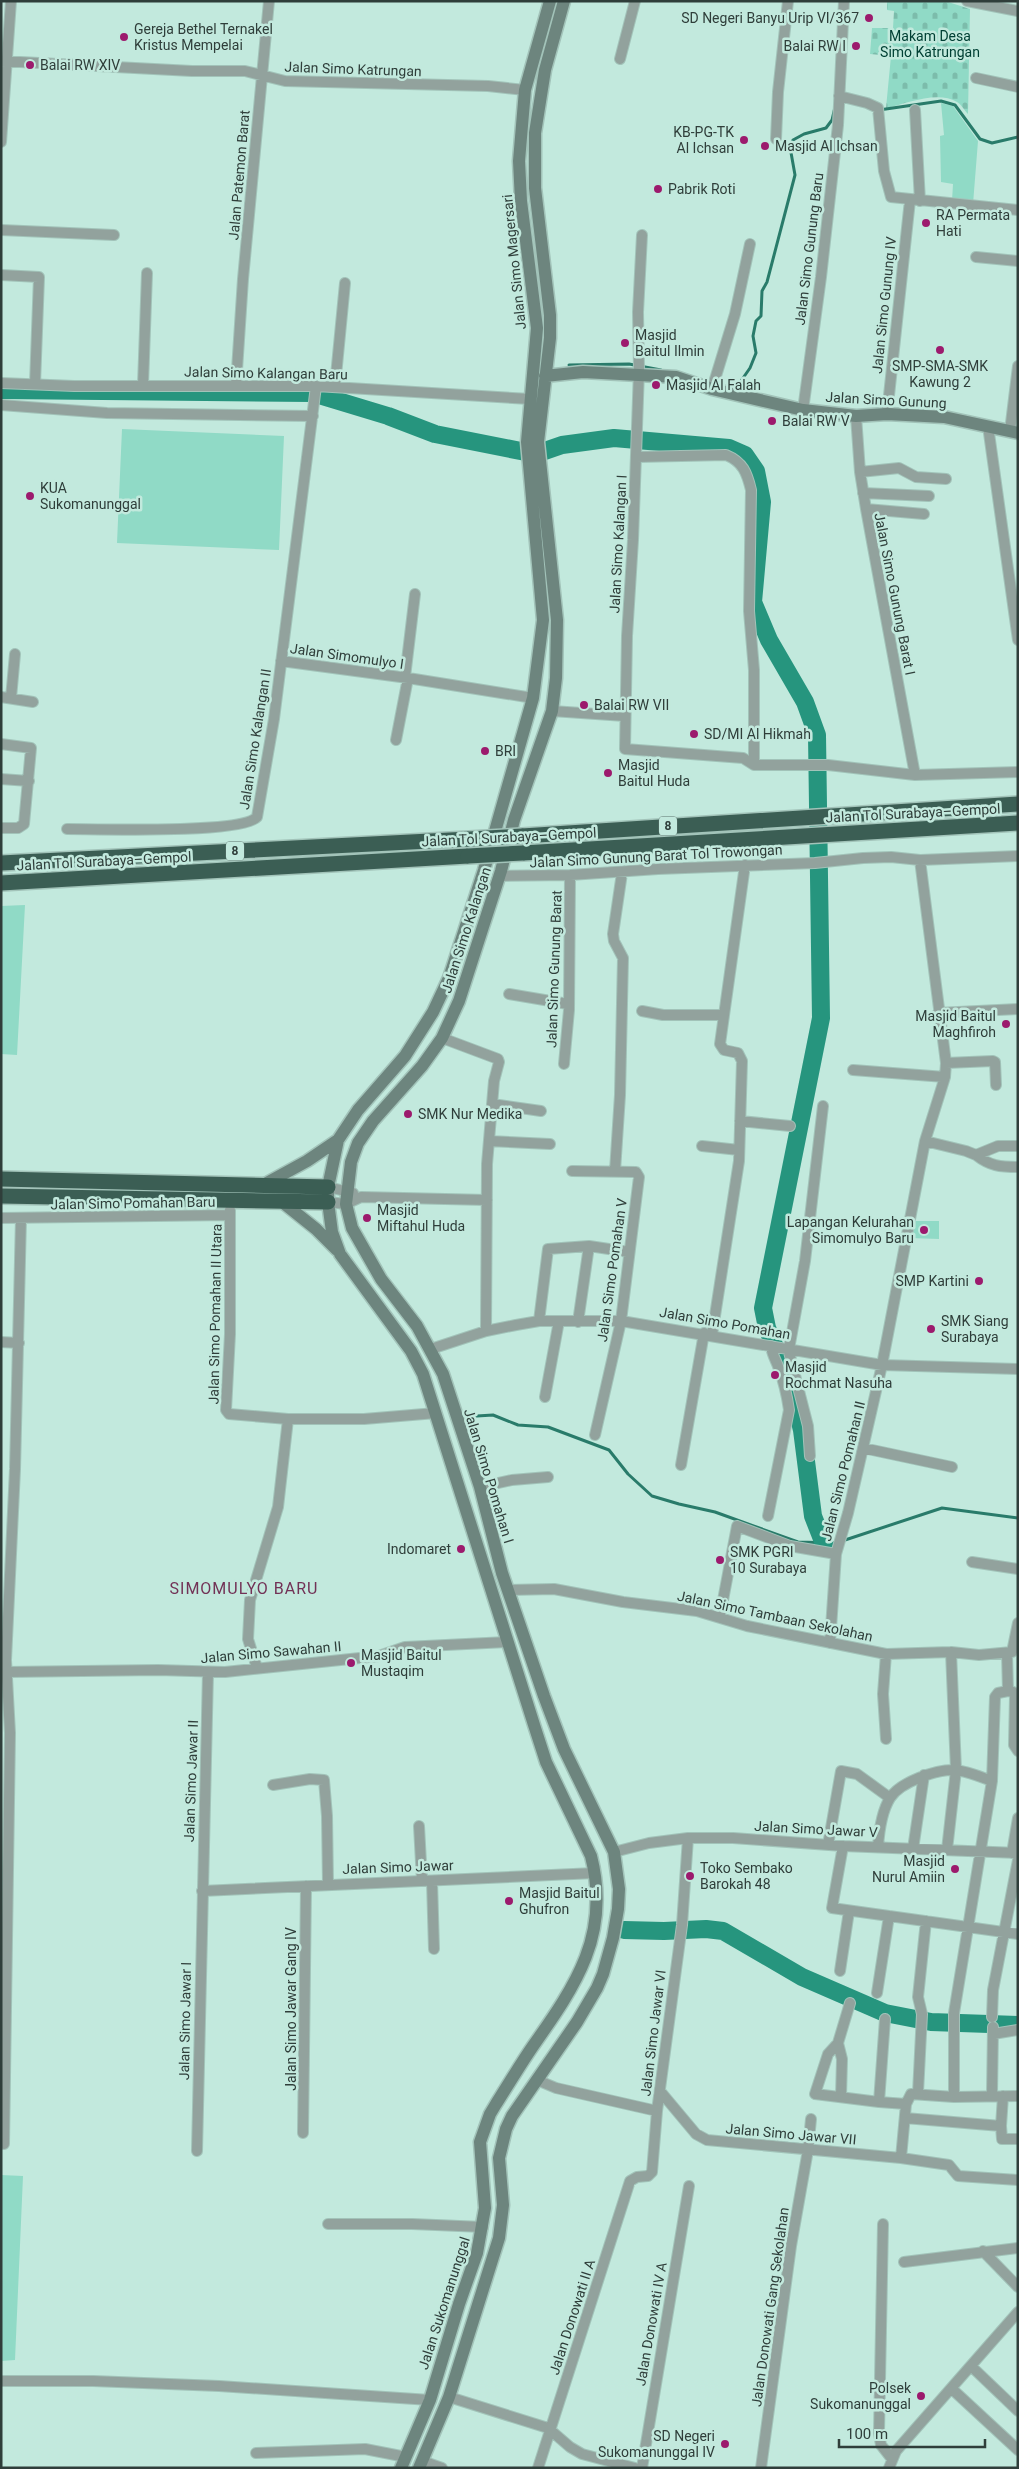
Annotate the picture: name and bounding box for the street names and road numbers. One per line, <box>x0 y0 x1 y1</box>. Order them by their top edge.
street label: Jalan Simo Katrungan <box>284 59 422 79</box>
street label: Jalan Patemon Barat <box>225 109 253 241</box>
street label: Jalan Simo Gunung Baru <box>792 172 826 326</box>
street label: Jalan Simo Magersari <box>499 194 529 330</box>
street label: Jalan Simo Gunung IV <box>869 236 899 374</box>
street label: Jalan Simo Kalangan Baru <box>184 364 348 382</box>
street label: Jalan Simo Gunung <box>825 389 947 411</box>
street label: Jalan Simo Kalangan I <box>606 474 630 614</box>
street label: Jalan Simo Gunung Barat I <box>871 511 919 677</box>
street label: Jalan Simomulyo I <box>289 640 405 672</box>
street label: Jalan Simo Kalangan II <box>236 667 274 811</box>
street label: Jalan Tol Surabaya–Gempol <box>825 800 1001 826</box>
road number: 8 <box>659 816 677 836</box>
street label: Jalan Tol Surabaya–Gempol <box>421 824 597 850</box>
road number: 8 <box>226 841 244 860</box>
street label: Jalan Simo Gunung Barat Tol Trowongan <box>529 841 783 871</box>
street label: Jalan Tol Surabaya–Gempol <box>16 848 192 874</box>
street label: Jalan Simo Kalangan <box>438 865 494 995</box>
street label: Jalan Simo Gunung Barat <box>543 889 565 1048</box>
street label: Jalan Simo Pomahan Baru <box>50 1194 216 1212</box>
street label: Jalan Simo Pomahan V <box>594 1197 630 1343</box>
street label: Jalan Simo Pomahan II Utara <box>205 1224 225 1404</box>
street label: Jalan Simo Pomahan <box>658 1304 792 1342</box>
street label: Jalan Simo Pomahan II <box>818 1399 868 1543</box>
street label: Jalan Simo Pomahan I <box>461 1407 517 1545</box>
street label: Jalan Simo Tambaan Sekolahan <box>676 1587 874 1645</box>
street label: Jalan Simo Sawahan II <box>200 1638 342 1666</box>
street label: Jalan Simo Jawar II <box>181 1720 201 1842</box>
street label: Jalan Simo Jawar V <box>754 1818 878 1840</box>
street label: Jalan Simo Jawar <box>342 1857 454 1877</box>
street label: Jalan Simo Jawar Gang IV <box>283 1927 299 2091</box>
street label: Jalan Simo Jawar I <box>176 1962 194 2080</box>
street label: Jalan Simo Jawar VI <box>637 1969 669 2097</box>
street label: Jalan Simo Jawar VII <box>725 2120 857 2148</box>
street label: Jalan Donowati Gang Sekolahan <box>748 2206 792 2408</box>
street label: Jalan Sukomanunggal <box>415 2235 473 2371</box>
street label: Jalan Donowati II A <box>546 2257 598 2377</box>
street label: Jalan Donowati IV A <box>632 2261 670 2387</box>

